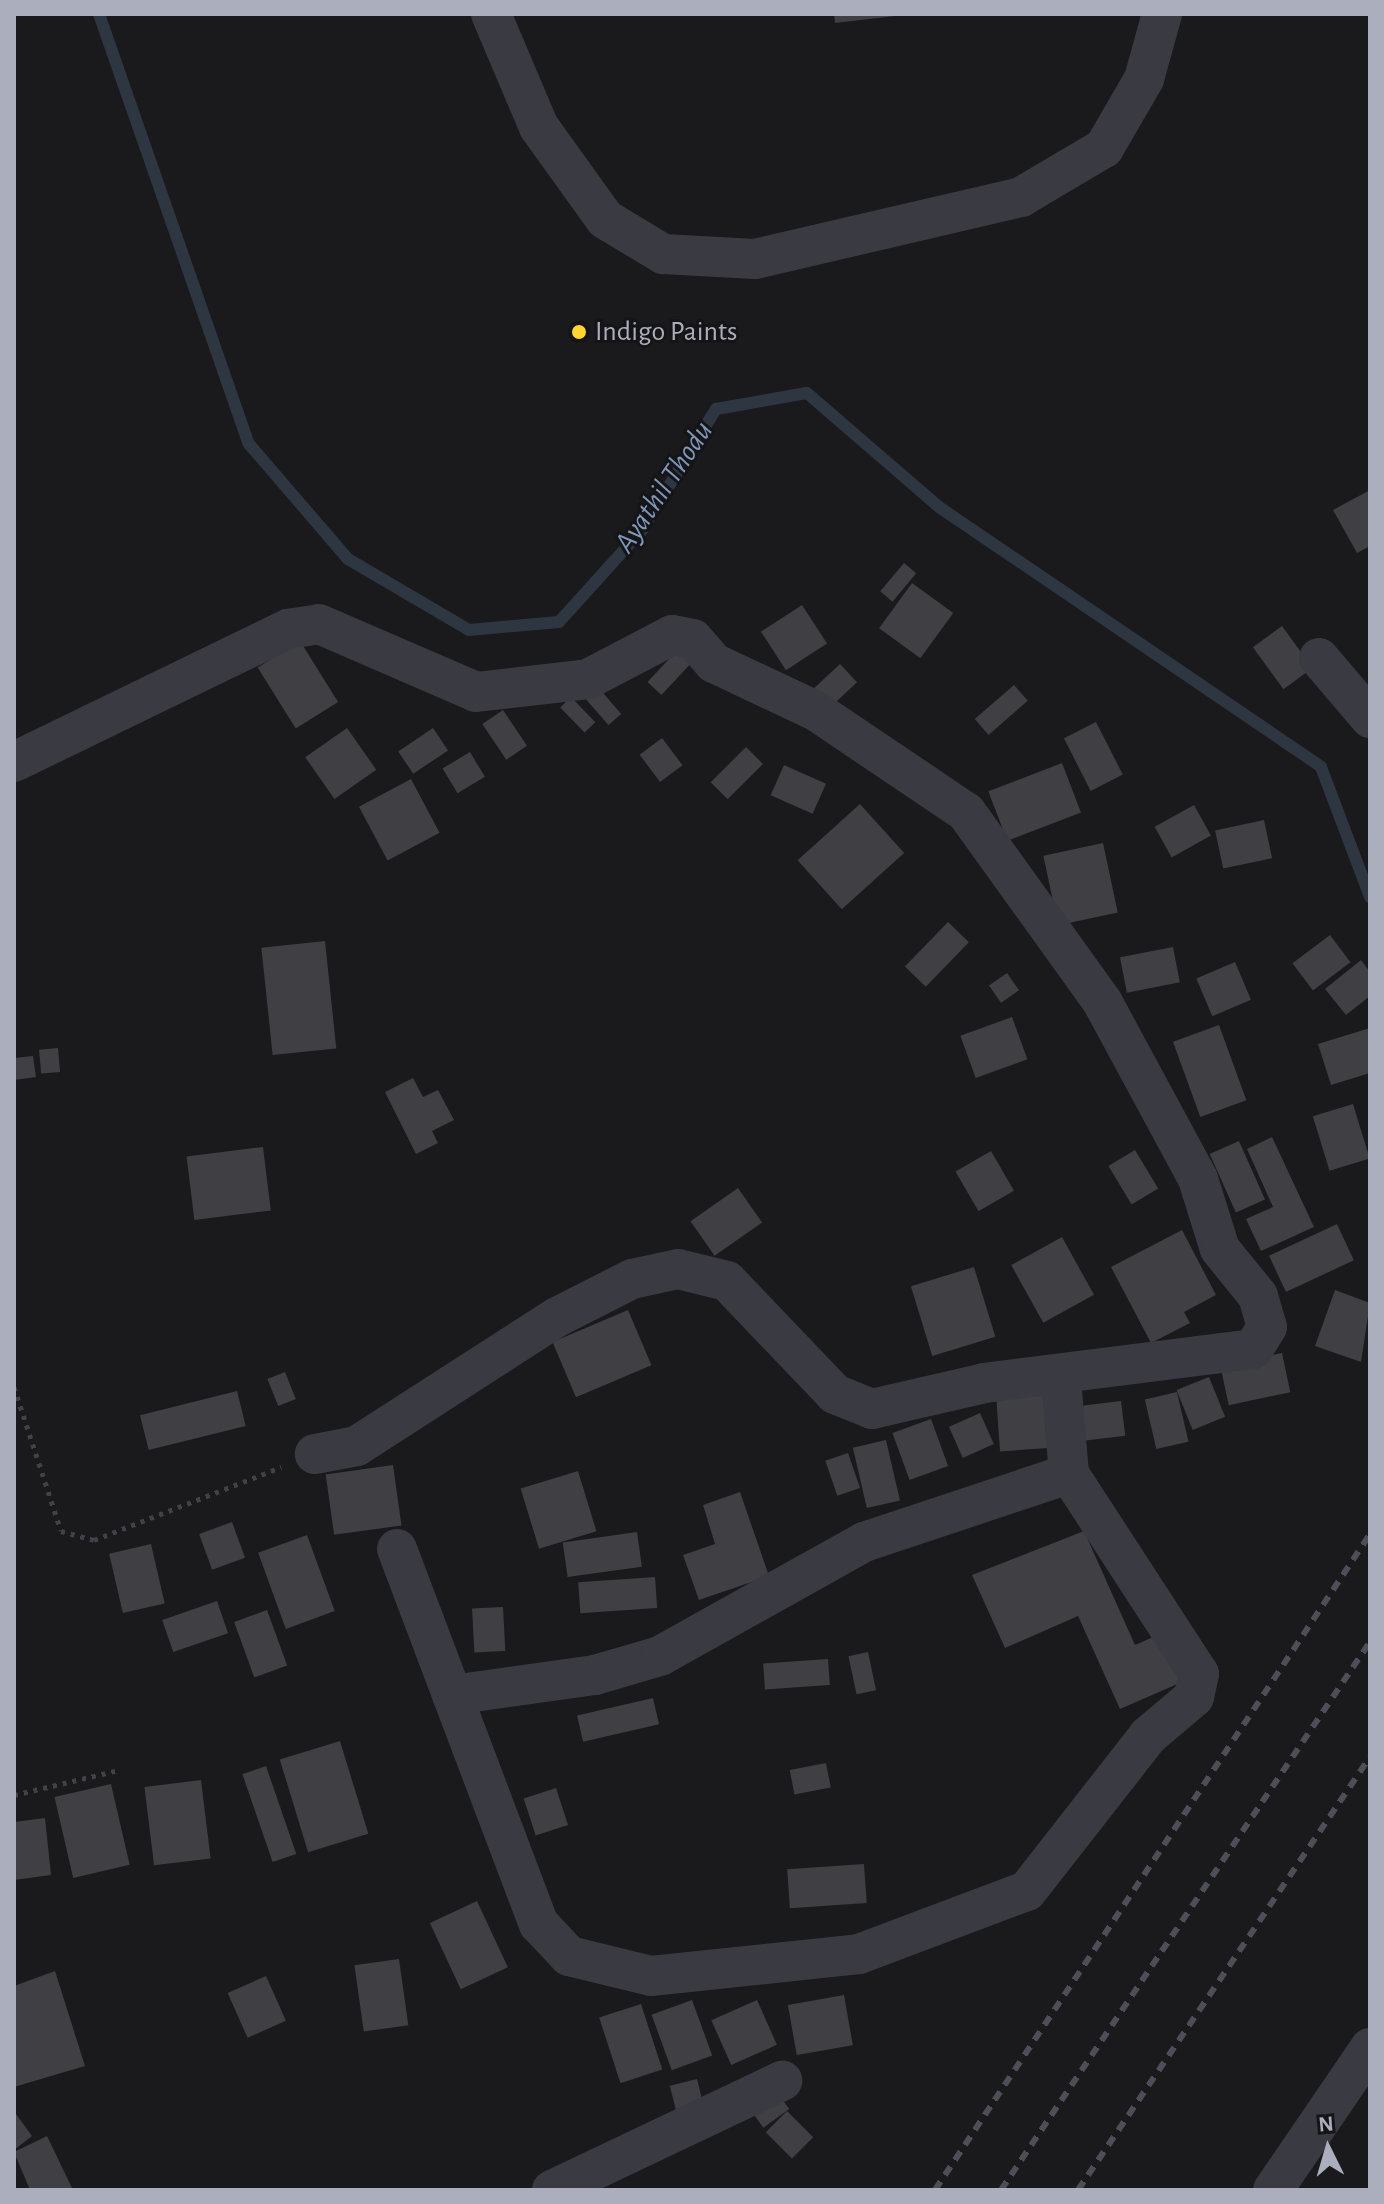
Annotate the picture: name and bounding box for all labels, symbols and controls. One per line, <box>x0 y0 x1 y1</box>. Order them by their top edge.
place label: Indigo Paints <box>595 315 737 349</box>
marker: Indigo Paints <box>570 323 588 341</box>
water label: Ayathil Thodu <box>607 414 721 560</box>
north arrow <box>1288 2108 1368 2188</box>
text: N <box>1317 2112 1334 2136</box>

